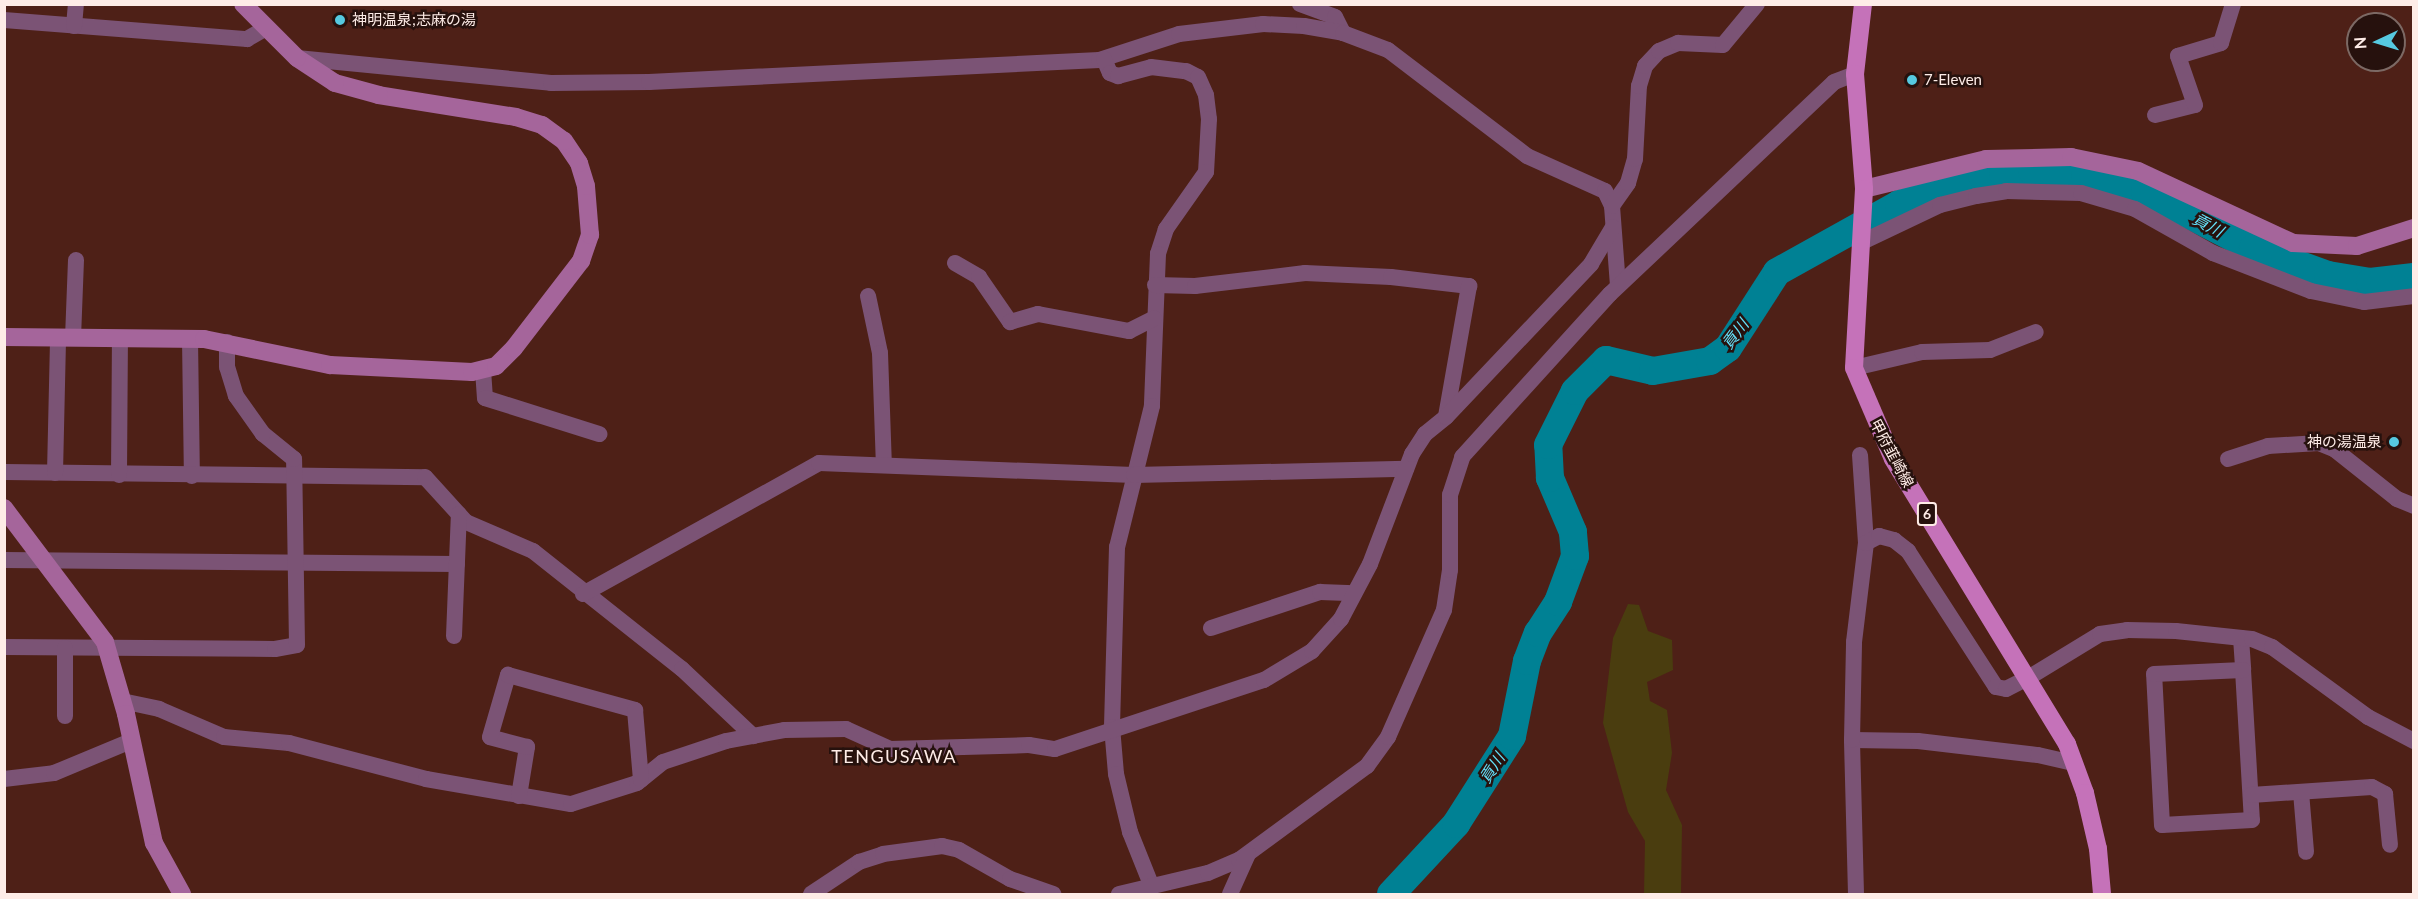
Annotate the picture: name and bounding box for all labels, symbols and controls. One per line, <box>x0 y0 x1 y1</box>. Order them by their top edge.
place label: 神明温泉;志麻の湯 <box>352 11 476 29</box>
north arrow <box>2346 12 2406 72</box>
marker: 神明温泉;志麻の湯 <box>333 13 347 27</box>
text: N <box>2350 36 2369 50</box>
place label: 7-Eleven <box>1924 71 1982 89</box>
marker: 7-Eleven <box>1905 73 1919 87</box>
water label: 貢川 <box>2189 209 2227 241</box>
water label: 貢川 <box>1718 315 1752 353</box>
street label: 甲府韮崎線 <box>1866 416 1918 490</box>
place label: 神の湯温泉 <box>2307 433 2382 451</box>
marker: 神の湯温泉 <box>2387 435 2401 449</box>
road number: 6 <box>1916 503 1938 525</box>
district label: TENGUSAWA <box>831 745 957 767</box>
water label: 貢川 <box>1475 749 1509 787</box>

